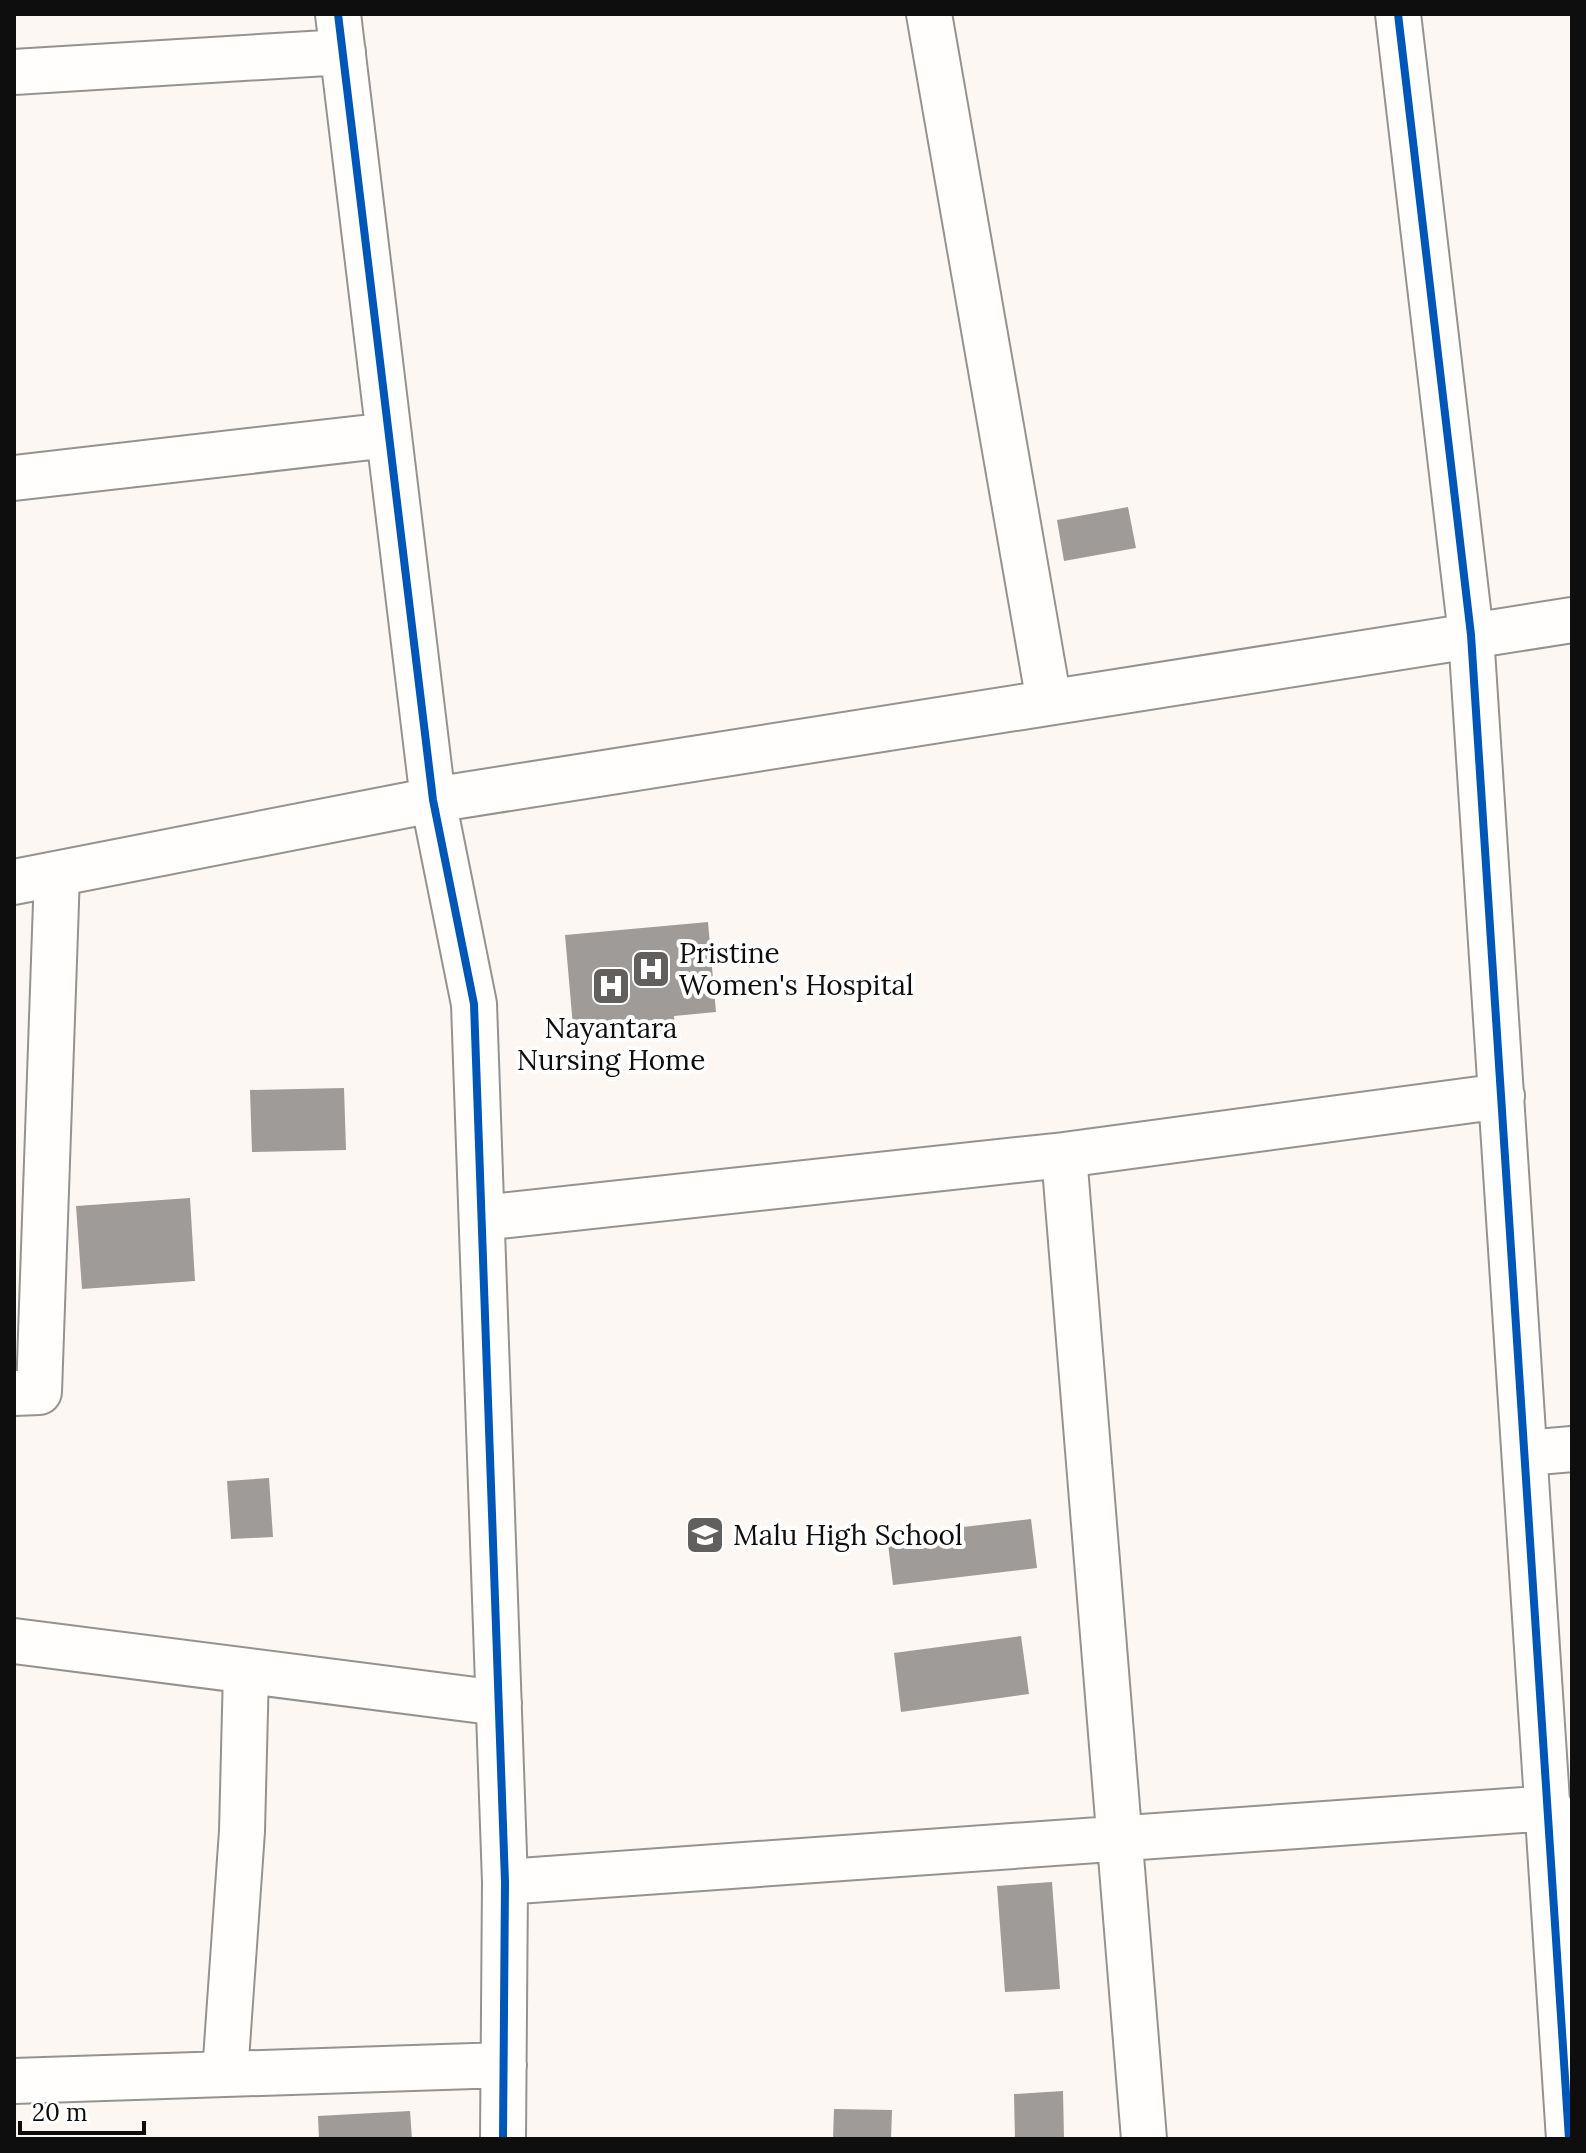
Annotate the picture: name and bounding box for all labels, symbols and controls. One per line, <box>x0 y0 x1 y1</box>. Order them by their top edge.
place label: Pristine Women's Hospital <box>679 935 914 1003</box>
hospital icon: Pristine Women's Hospital <box>630 948 672 990</box>
hospital icon: Nayantara Nursing Home <box>590 965 632 1007</box>
place label: Nayantara Nursing Home <box>517 1010 705 1078</box>
school or university icon: Malu High School <box>684 1514 726 1556</box>
place label: Malu High School <box>733 1517 963 1553</box>
scale bar <box>20 2085 144 2135</box>
text: 20 m <box>32 2097 88 2128</box>

